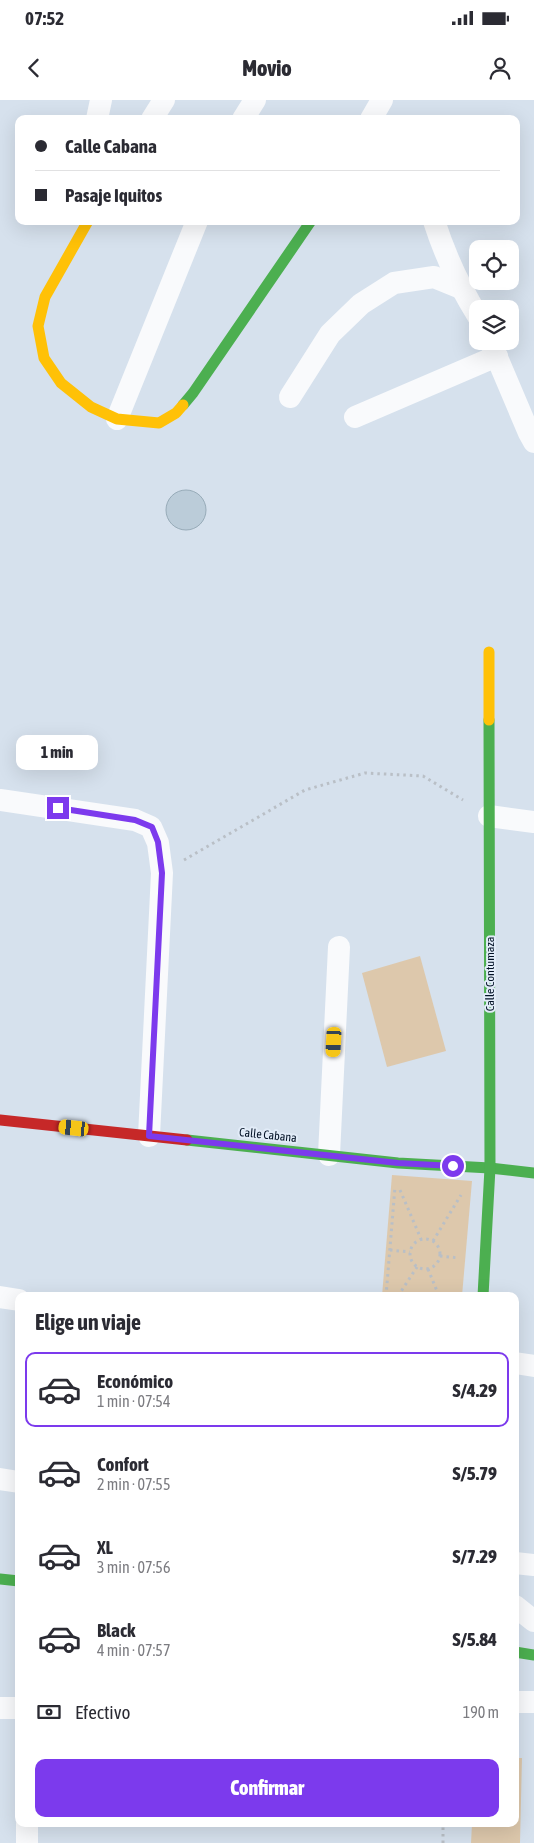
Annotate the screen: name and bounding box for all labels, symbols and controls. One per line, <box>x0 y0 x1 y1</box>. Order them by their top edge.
text: 07:52 <box>25 7 64 29</box>
icon: back <box>20 54 48 82</box>
icon: person <box>486 54 514 82</box>
text: Movio <box>242 55 292 81</box>
text: Calle Cabana <box>65 135 157 157</box>
text: Pasaje Iquitos <box>65 184 162 206</box>
map controls <box>469 240 519 350</box>
button: locate <box>469 240 519 290</box>
button: layers <box>469 300 519 350</box>
callout: 1 min <box>17 736 99 770</box>
text: 1 min <box>41 743 73 761</box>
route end <box>47 797 69 819</box>
street label: Calle Contumaza <box>483 937 497 1011</box>
car <box>325 1027 342 1057</box>
car <box>58 1119 89 1137</box>
street label: Calle Cabana <box>238 1125 298 1145</box>
route start <box>442 1155 464 1177</box>
text: Elige un viaje <box>35 1309 141 1335</box>
icon: car <box>37 1367 82 1412</box>
text: Económico <box>97 1370 173 1392</box>
text: S/4.29 <box>452 1379 497 1401</box>
text: 1 min · 07:54 <box>97 1392 170 1410</box>
icon: car <box>37 1450 82 1495</box>
text: Confort <box>97 1453 149 1475</box>
text: S/5.79 <box>452 1462 497 1484</box>
text: 2 min · 07:55 <box>97 1475 170 1493</box>
icon: car <box>37 1533 82 1578</box>
text: XL <box>97 1536 113 1558</box>
text: S/7.29 <box>452 1545 497 1567</box>
text: 3 min · 07:56 <box>97 1558 170 1576</box>
icon: car <box>37 1616 82 1661</box>
text: Black <box>97 1619 135 1641</box>
text: S/5.84 <box>452 1628 497 1650</box>
text: 4 min · 07:57 <box>97 1641 170 1659</box>
icon: cash <box>35 1698 63 1726</box>
text: Efectivo <box>75 1701 130 1723</box>
text: 190 m <box>463 1703 499 1721</box>
button: Confirmar <box>35 1759 499 1817</box>

